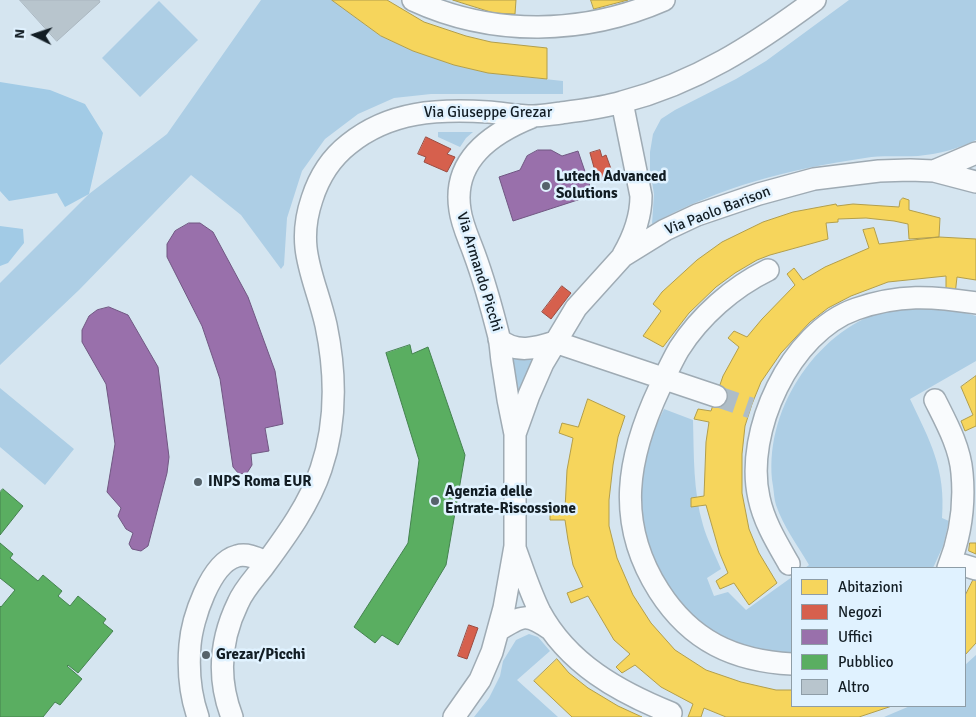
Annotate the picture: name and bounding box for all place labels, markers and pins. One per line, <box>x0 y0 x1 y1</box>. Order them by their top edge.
place label: Lutech Advanced Solutions <box>556 168 666 203</box>
marker: Lutech Advanced Solutions <box>540 180 552 192</box>
place label: INPS Roma EUR <box>208 473 312 491</box>
marker: INPS Roma EUR <box>192 476 204 488</box>
place label: Agenzia delle Entrate-Riscossione <box>445 483 576 518</box>
marker: Agenzia delle Entrate-Riscossione <box>429 495 441 507</box>
place label: Grezar/Picchi <box>216 646 305 664</box>
marker: Grezar/Picchi <box>200 649 212 661</box>

